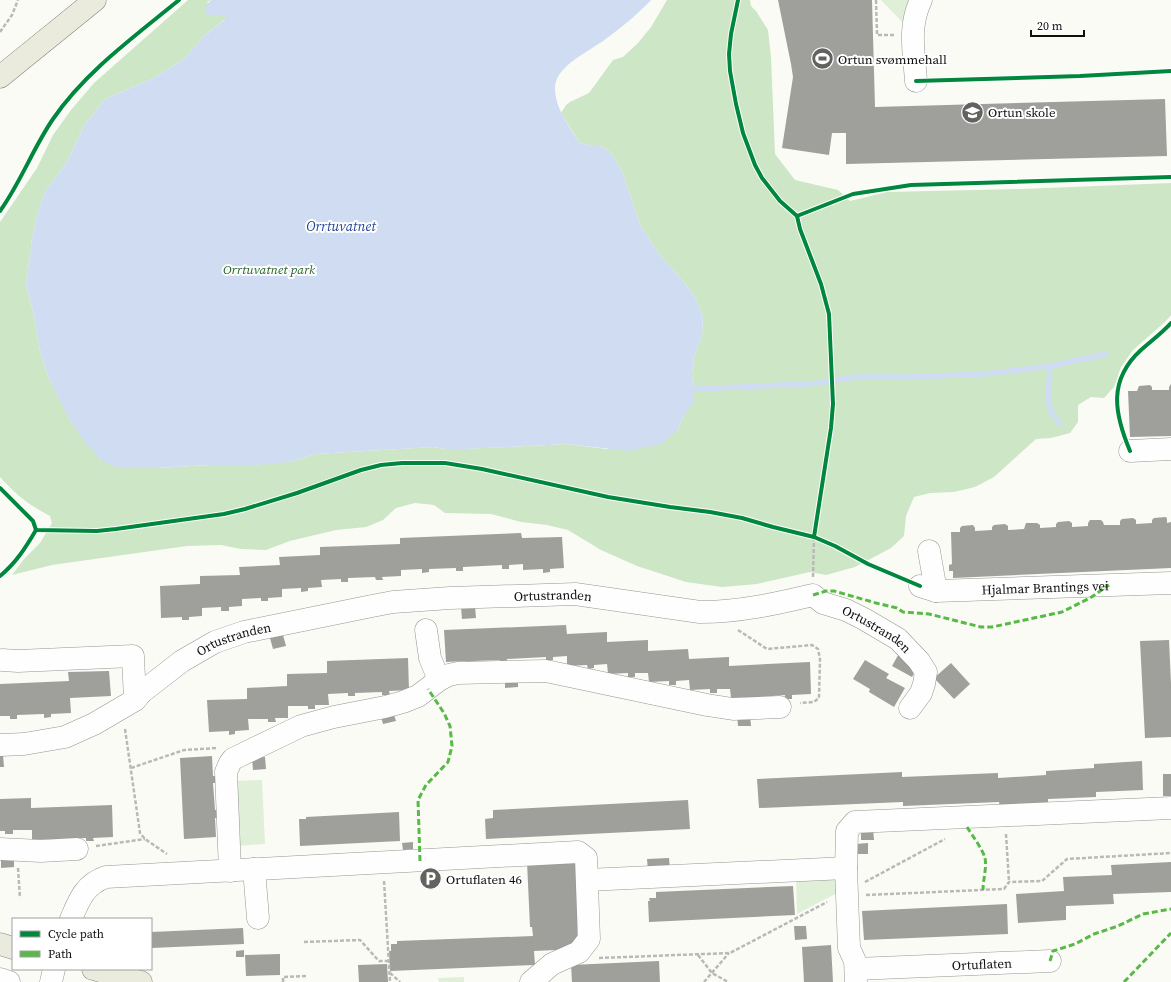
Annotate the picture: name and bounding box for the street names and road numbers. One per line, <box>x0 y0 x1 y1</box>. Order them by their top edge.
street label: Hjalmar Brantings vei <box>981 577 1109 598</box>
street label: Ortustranden <box>513 585 593 605</box>
street label: Ortustranden <box>840 601 915 656</box>
street label: Ortustranden <box>193 618 273 660</box>
street label: Ortuflaten <box>952 954 1012 974</box>

